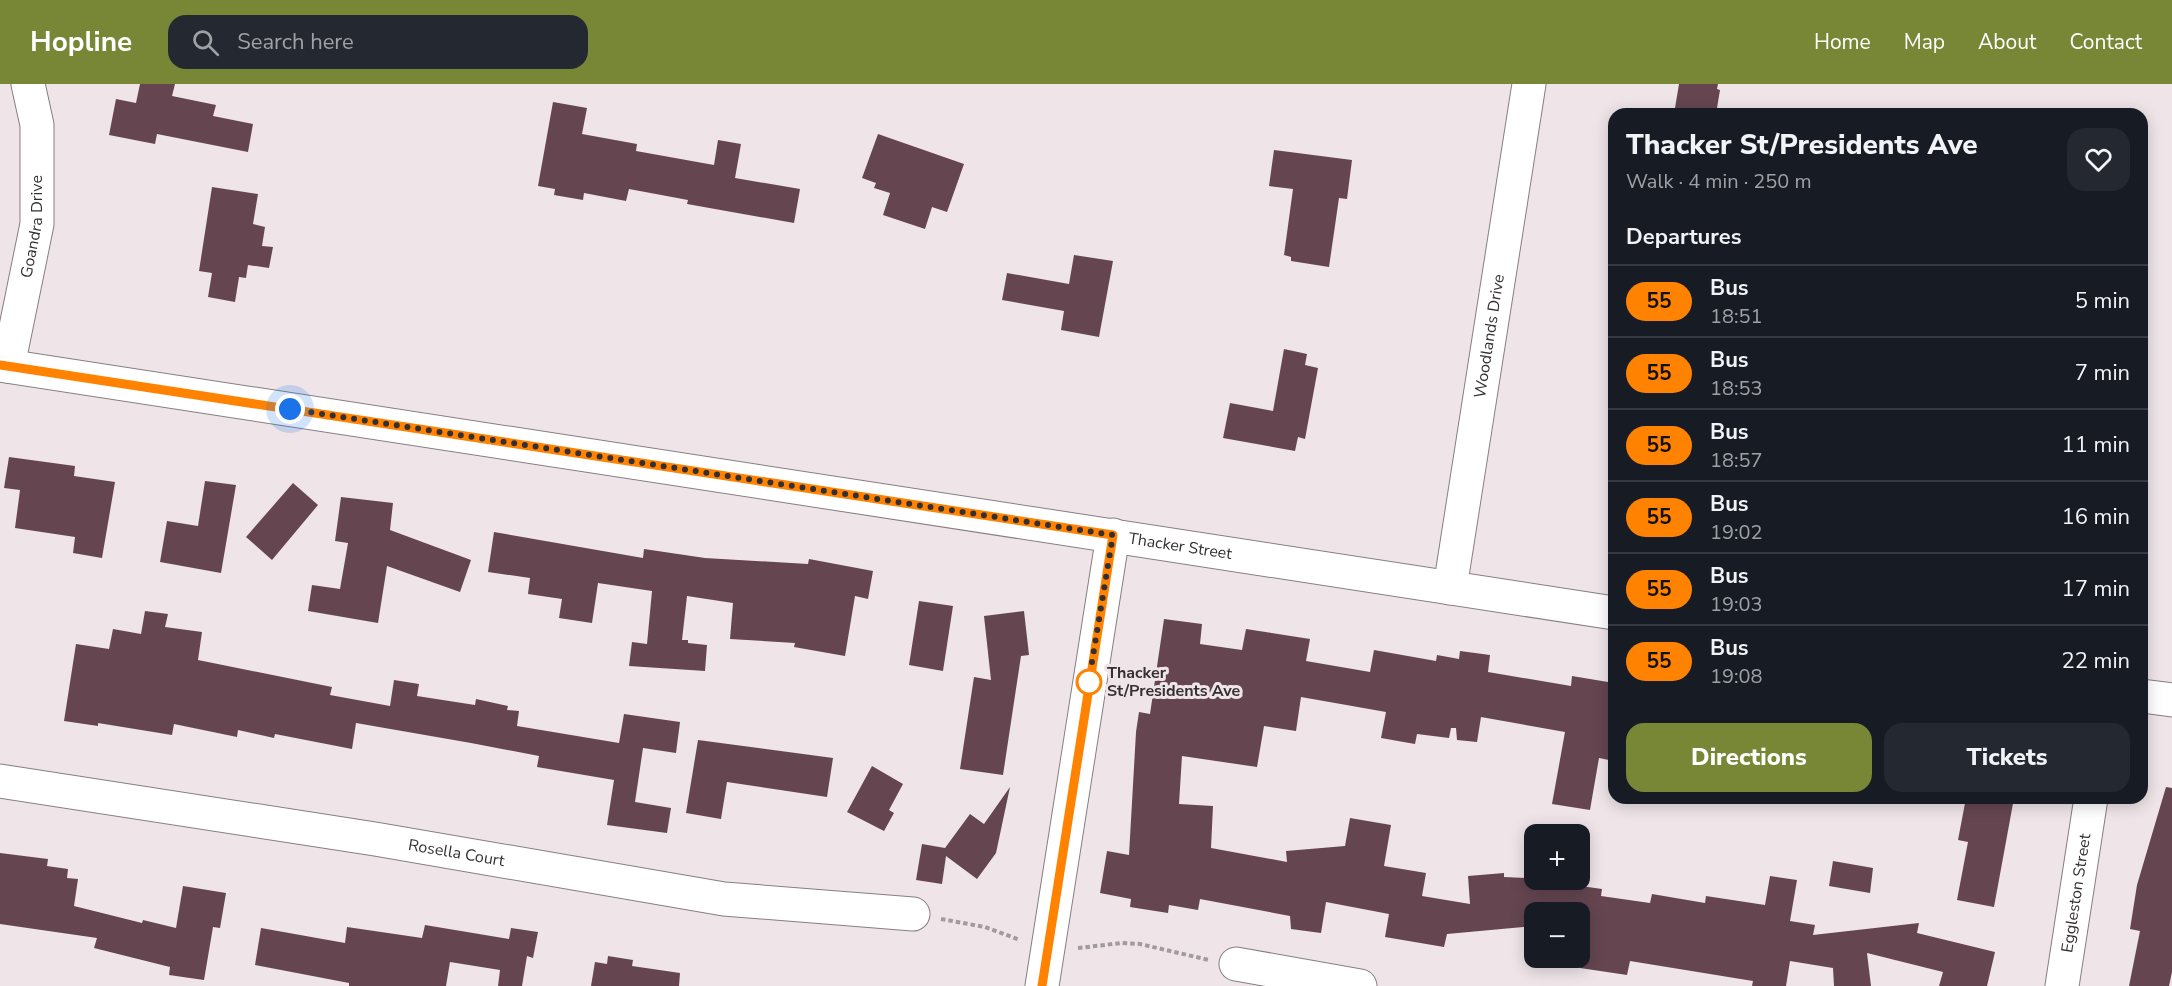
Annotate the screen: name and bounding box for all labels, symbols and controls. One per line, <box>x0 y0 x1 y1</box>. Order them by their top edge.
search box <box>168 15 588 69</box>
text: Hopline <box>30 23 132 61</box>
icon: search <box>189 26 222 59</box>
text: Search here <box>237 27 354 57</box>
text: Home <box>1814 28 1871 56</box>
text: Map <box>1904 28 1945 56</box>
text: About <box>1978 28 2036 56</box>
text: Contact <box>2069 28 2142 56</box>
text: Thacker St/Presidents Ave <box>1626 126 1978 164</box>
button: heart <box>2067 128 2130 191</box>
text: Walk · 4 min · 250 m <box>1626 168 1812 195</box>
street label: Goandra Drive <box>15 175 48 280</box>
text: Departures <box>1626 222 1741 252</box>
street label: Woodlands Drive <box>1469 272 1510 400</box>
text: Bus <box>1710 273 1749 303</box>
text: 5 min <box>2075 286 2130 316</box>
text: 55 <box>1646 287 1672 315</box>
text: 18:51 <box>1710 303 1763 330</box>
text: Bus <box>1710 345 1749 375</box>
text: 7 min <box>2075 358 2130 388</box>
text: 55 <box>1646 359 1672 387</box>
text: 18:53 <box>1710 375 1763 402</box>
your location <box>275 394 305 424</box>
text: Bus <box>1710 417 1749 447</box>
text: 11 min <box>2062 430 2130 460</box>
text: 55 <box>1646 431 1672 459</box>
text: 18:57 <box>1710 447 1763 474</box>
text: Bus <box>1710 489 1749 519</box>
text: 16 min <box>2062 502 2130 532</box>
text: 55 <box>1646 503 1672 531</box>
text: 19:02 <box>1710 519 1763 546</box>
street label: Thacker Street <box>1127 528 1234 565</box>
text: Bus <box>1710 561 1749 591</box>
text: 17 min <box>2062 574 2130 604</box>
text: 55 <box>1646 575 1672 603</box>
text: 19:03 <box>1710 591 1763 618</box>
text: Bus <box>1710 633 1749 663</box>
text: 22 min <box>2062 646 2130 676</box>
text: 55 <box>1646 647 1672 675</box>
place label: Thacker St/Presidents Ave <box>1107 662 1241 702</box>
text: 19:08 <box>1710 663 1763 690</box>
marker: Thacker St/Presidents Ave <box>1076 669 1102 695</box>
button: Directions <box>1626 723 1872 792</box>
button: Tickets <box>1884 723 2130 792</box>
map controls <box>1524 824 1590 968</box>
button: + <box>1524 824 1590 890</box>
street label: Eggleston Street <box>2056 832 2096 954</box>
street label: Rosella Court <box>406 834 507 872</box>
button: − <box>1524 902 1590 968</box>

